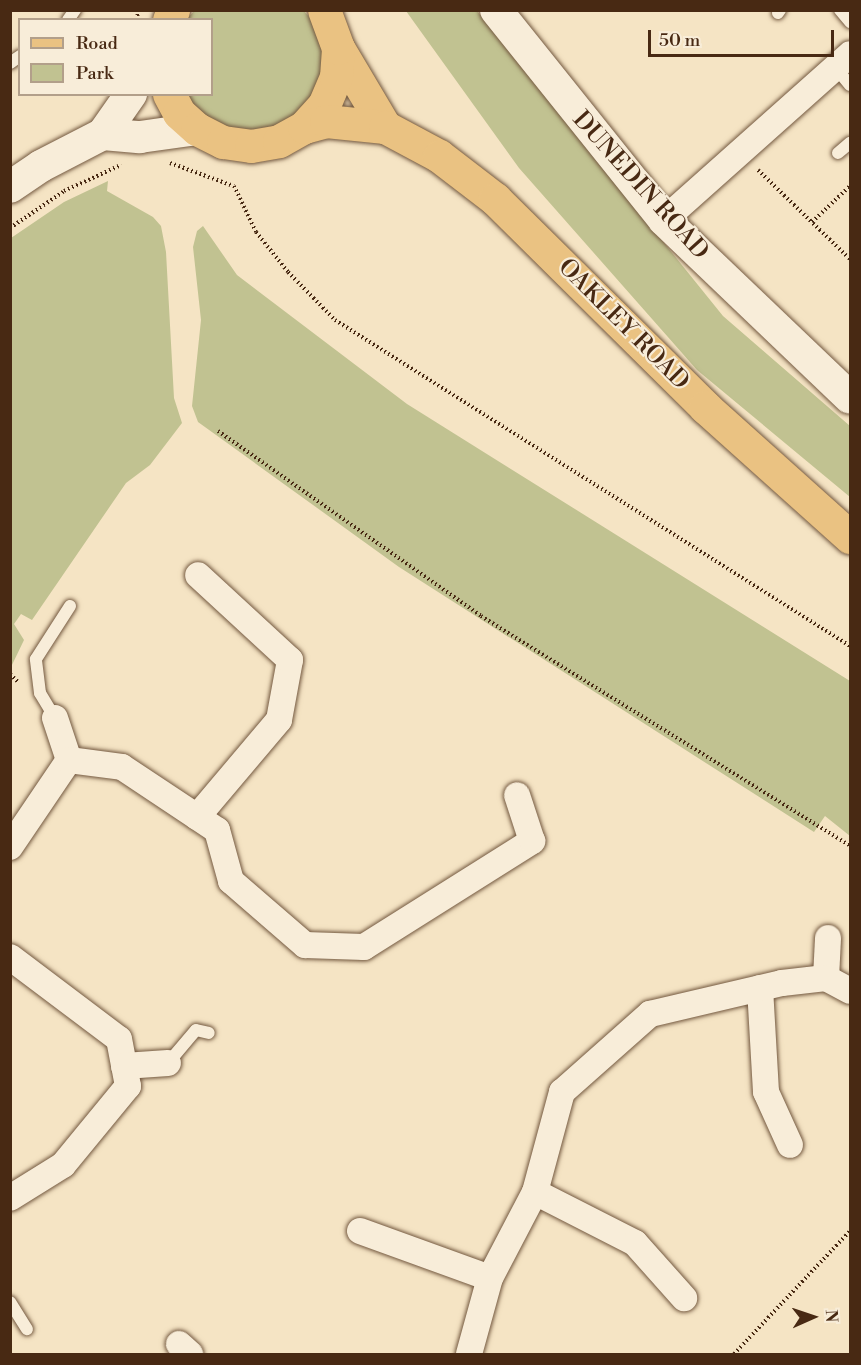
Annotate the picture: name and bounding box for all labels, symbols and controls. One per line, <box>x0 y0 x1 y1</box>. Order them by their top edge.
legend <box>18 18 213 96</box>
scale bar <box>651 18 837 56</box>
text: 50 m <box>659 29 700 52</box>
text: Road <box>76 32 118 55</box>
text: Park <box>76 62 113 85</box>
street label: DUNEDIN ROAD <box>566 106 714 266</box>
street label: OAKLEY ROAD <box>551 253 695 397</box>
north arrow <box>783 1287 843 1347</box>
text: N <box>821 1309 841 1323</box>

